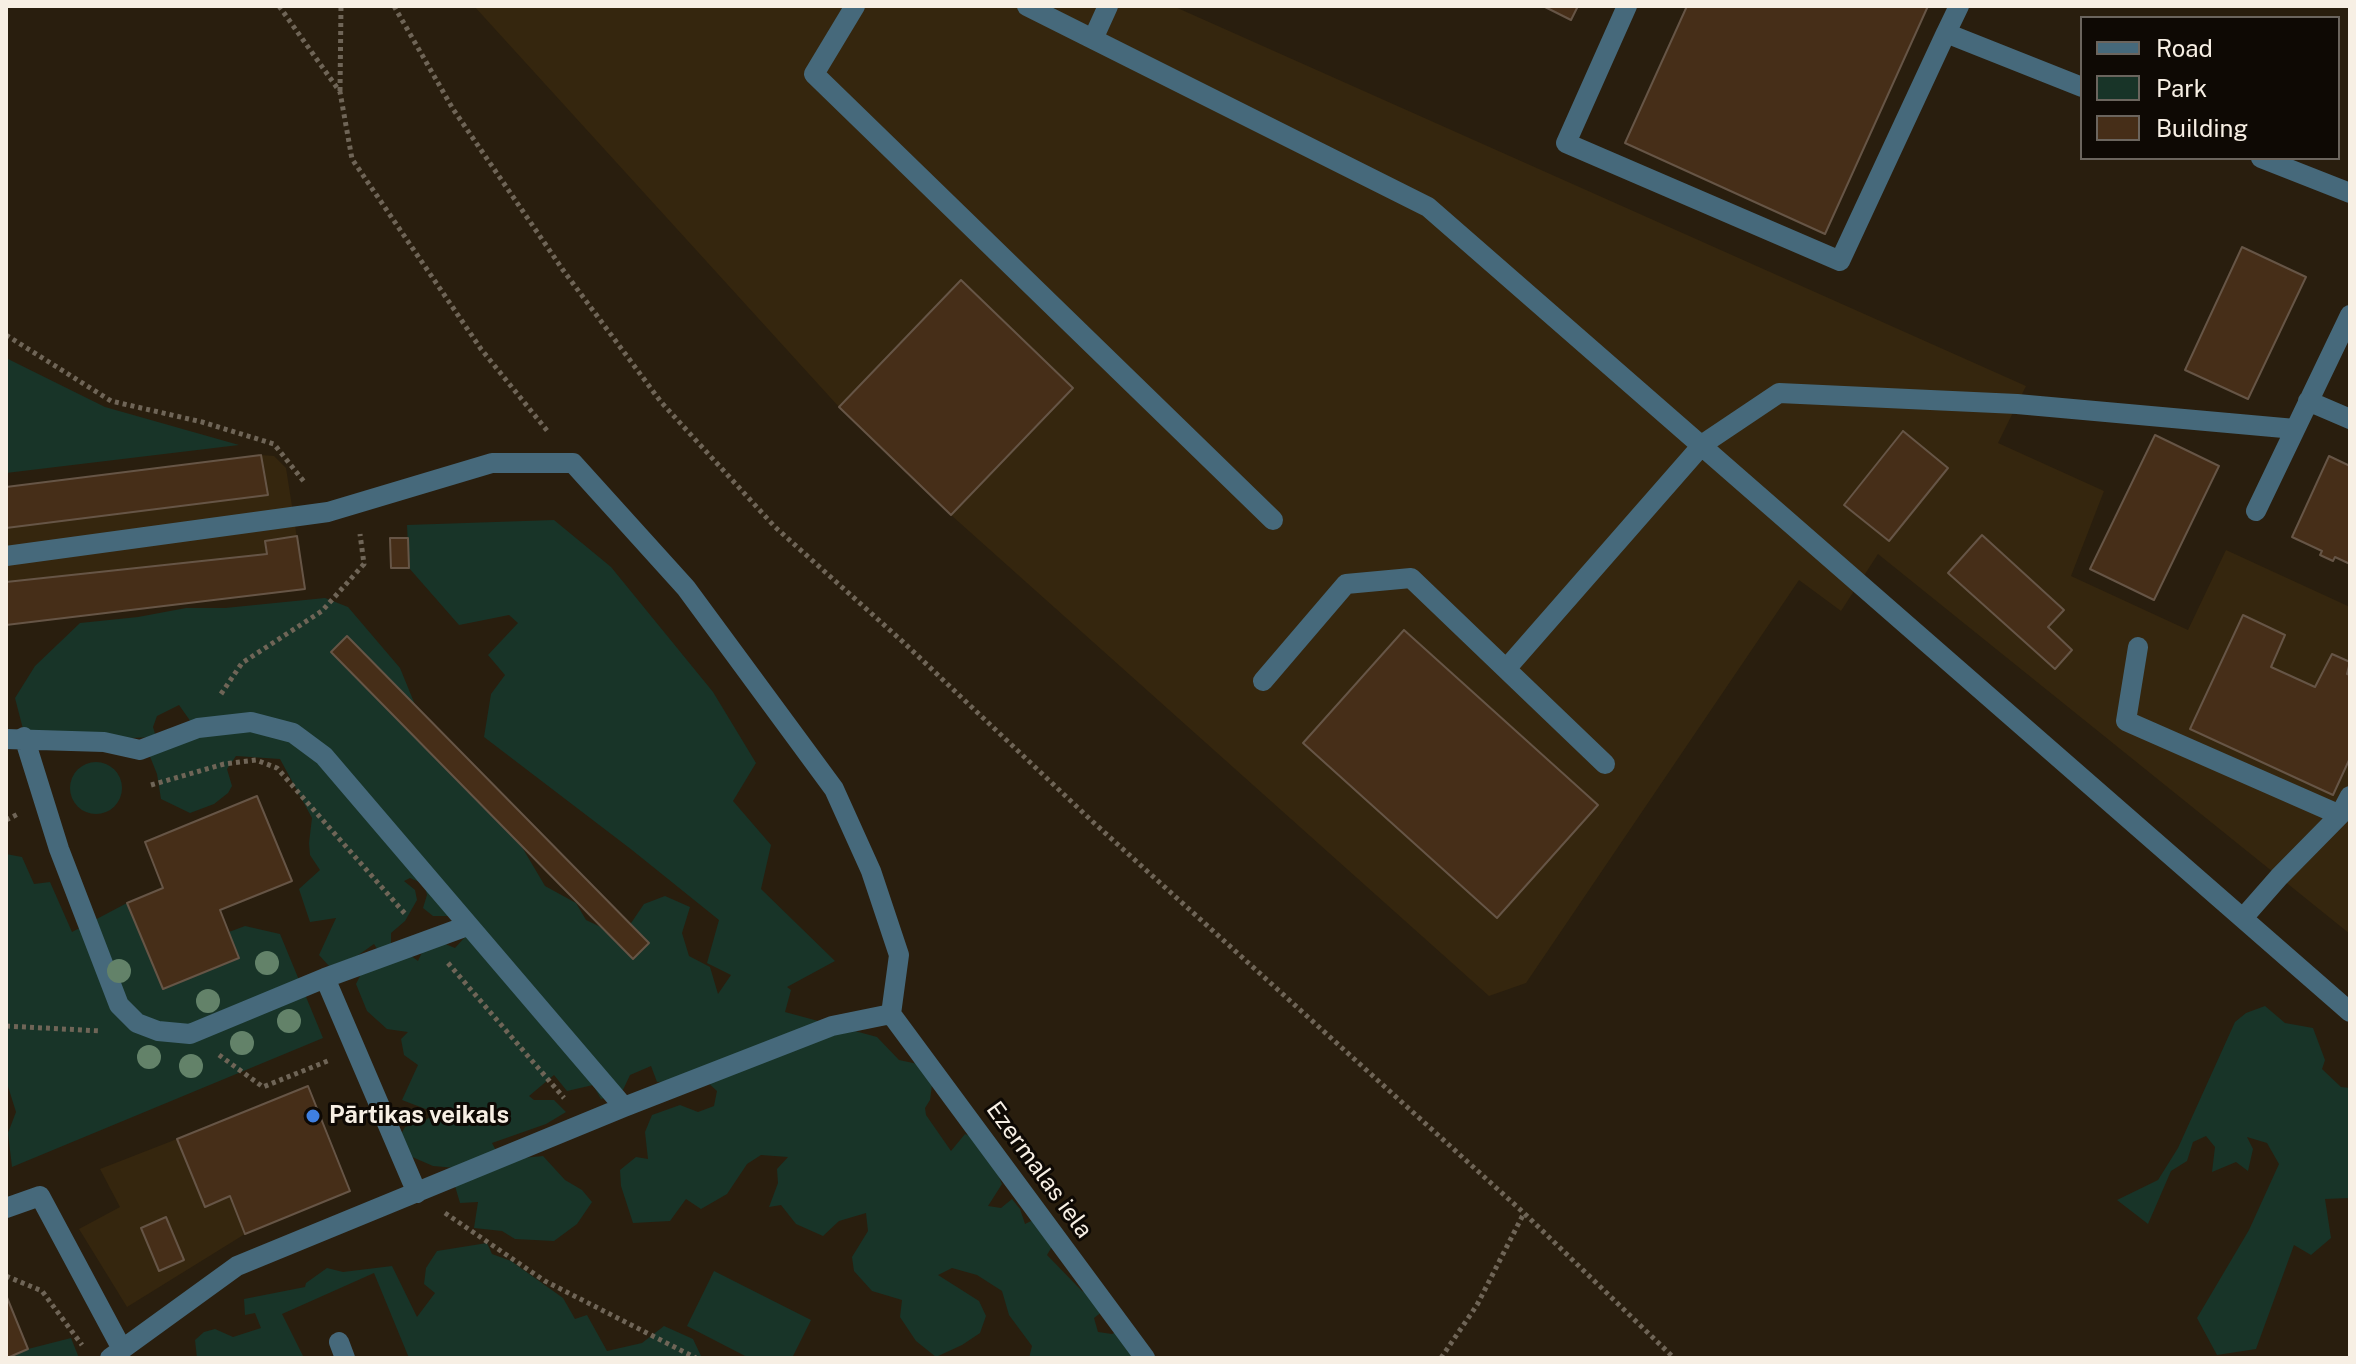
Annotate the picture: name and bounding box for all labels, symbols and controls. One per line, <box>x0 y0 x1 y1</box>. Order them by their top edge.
legend <box>2080 16 2340 160</box>
text: Road <box>2156 34 2213 62</box>
text: Park <box>2156 74 2207 102</box>
text: Building <box>2156 114 2248 142</box>
street label: Ezermalas iela <box>980 1096 1098 1244</box>
place label: Pārtikas veikals <box>329 1102 509 1130</box>
marker: Pārtikas veikals <box>304 1107 322 1125</box>

